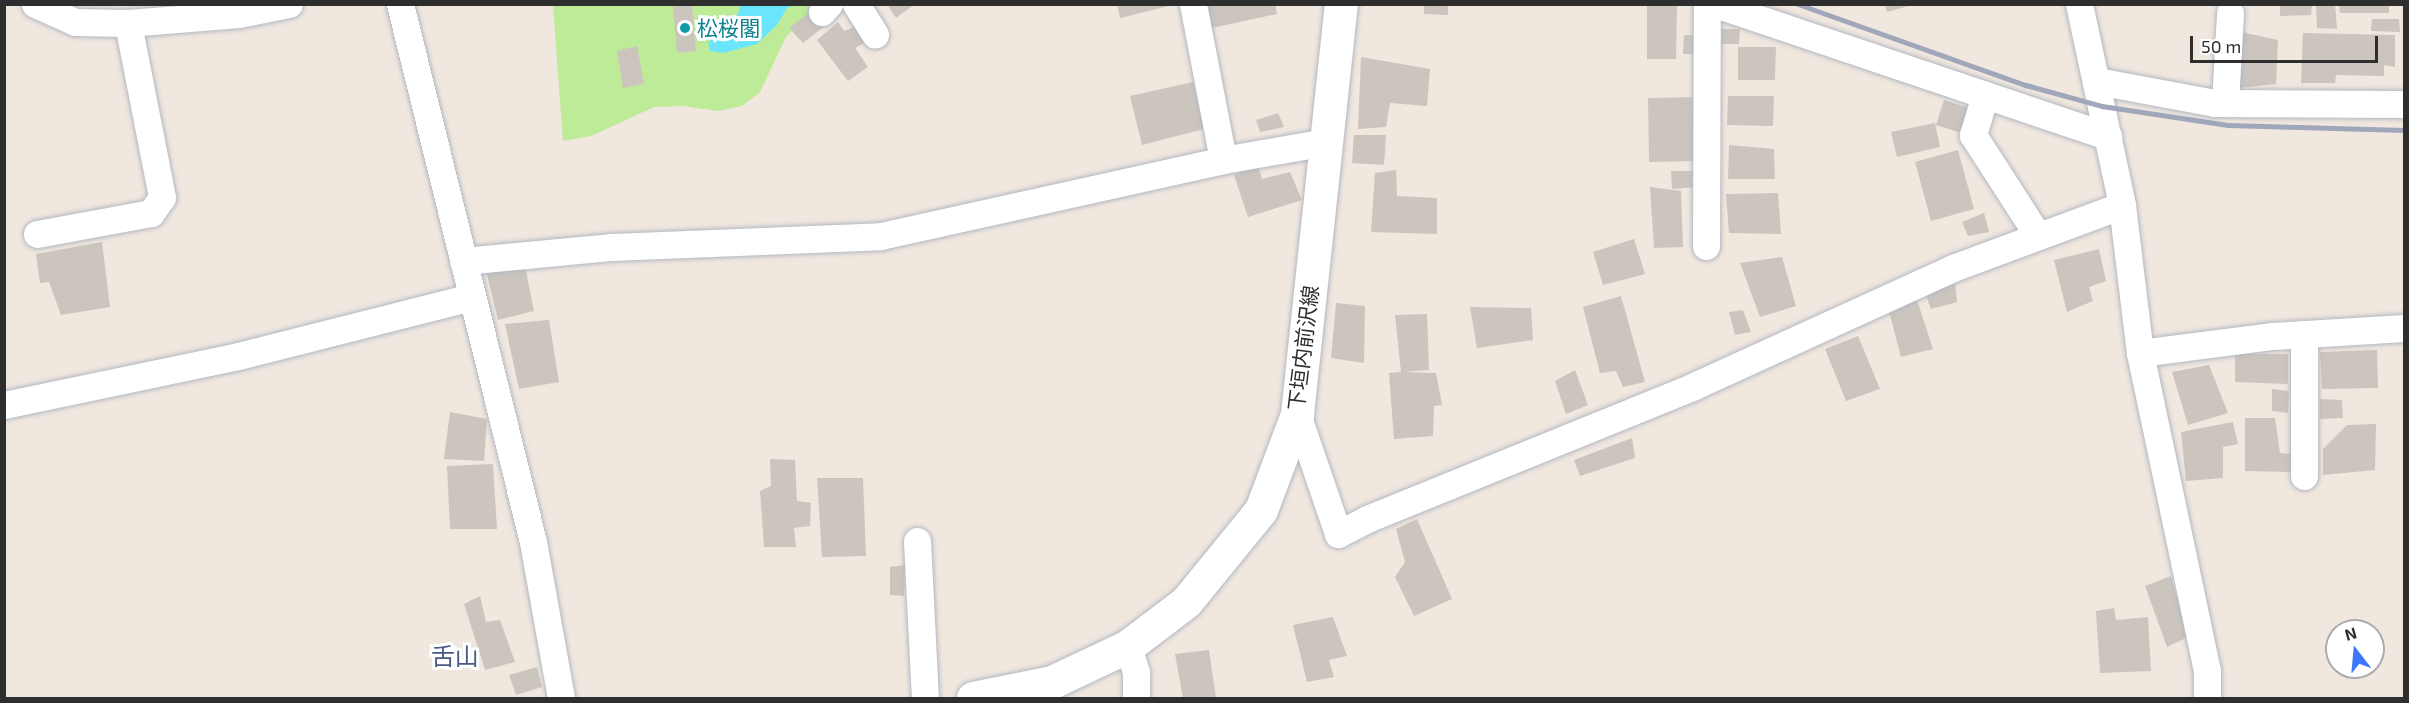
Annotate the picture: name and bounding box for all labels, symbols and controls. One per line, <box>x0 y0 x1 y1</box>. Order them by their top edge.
place label: 松桜閣 <box>697 15 760 41</box>
marker: 松桜閣 <box>678 21 692 35</box>
scale bar <box>2193 24 2380 62</box>
text: 50 m <box>2201 35 2241 57</box>
street label: 下垣内前沢線 <box>1283 284 1323 412</box>
north arrow <box>2325 619 2385 679</box>
text: N <box>2342 622 2359 644</box>
district label: 舌山 <box>431 642 479 670</box>

